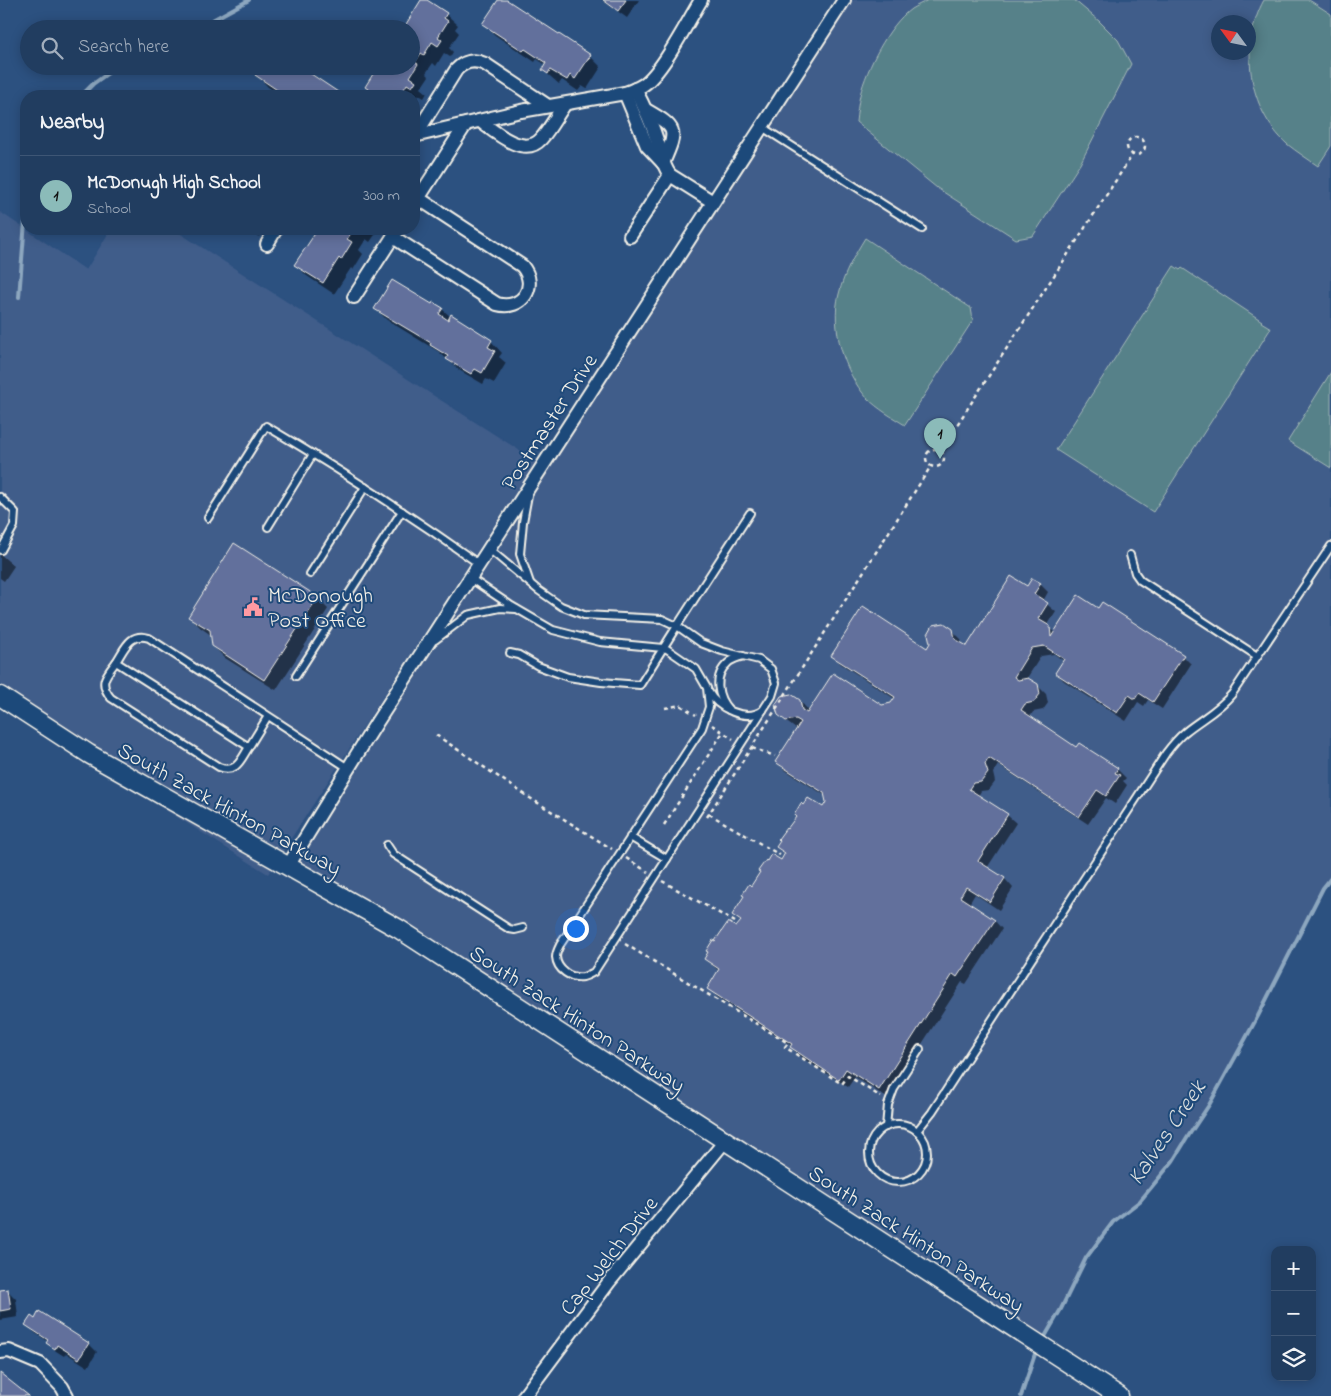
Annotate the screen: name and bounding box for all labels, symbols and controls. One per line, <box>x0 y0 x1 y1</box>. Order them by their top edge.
north arrow <box>1211 15 1256 60</box>
search box <box>20 20 420 75</box>
icon: search <box>38 34 66 62</box>
text: Search here <box>78 34 169 61</box>
text: Nearby <box>40 108 104 138</box>
text: McDonugh High School <box>87 170 261 197</box>
text: 1 <box>53 184 59 208</box>
text: 300 m <box>363 184 400 208</box>
text: School <box>87 197 131 221</box>
street label: Postmaster Drive <box>494 348 607 497</box>
pin: 1 <box>924 418 956 459</box>
place label: McDonough Post Office <box>268 581 373 638</box>
public building icon: McDonough Post Office <box>242 596 264 618</box>
street label: South Zack Hinton Parkway <box>110 736 346 887</box>
your location <box>563 916 589 942</box>
street label: South Zack Hinton Parkway <box>462 939 691 1103</box>
water label: Kalves Creek <box>1120 1073 1217 1193</box>
street label: South Zack Hinton Parkway <box>801 1159 1030 1323</box>
street label: Cap Welch Drive <box>554 1190 667 1323</box>
map controls <box>1271 1246 1316 1381</box>
button: + <box>1271 1246 1316 1291</box>
button: − <box>1271 1291 1316 1336</box>
button: layers <box>1271 1336 1316 1381</box>

